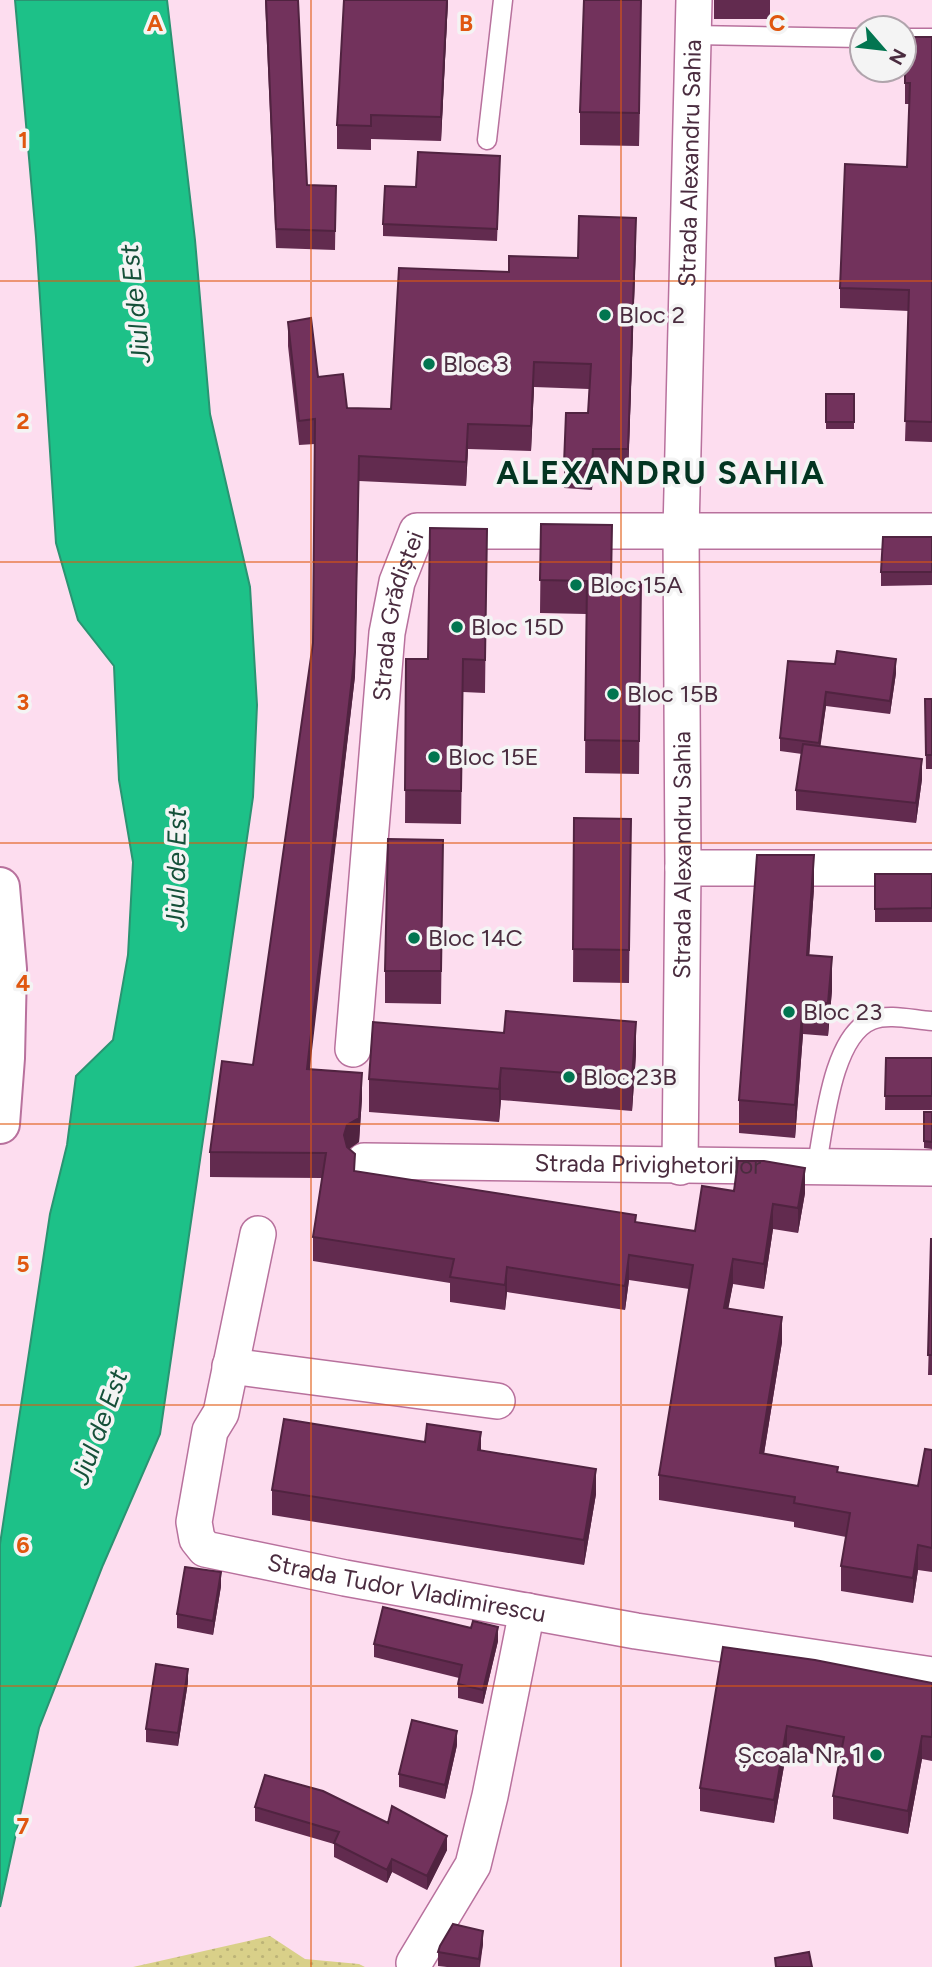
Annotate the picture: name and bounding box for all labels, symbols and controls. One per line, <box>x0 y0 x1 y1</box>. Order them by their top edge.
text: A <box>147 9 164 37</box>
text: B <box>459 9 473 37</box>
text: C <box>769 9 786 37</box>
north arrow <box>848 14 918 84</box>
street label: Strada Alexandru Sahia <box>672 39 707 287</box>
text: N <box>884 45 911 69</box>
text: 1 <box>18 126 28 154</box>
water label: Jiul de Est <box>113 242 157 366</box>
place label: Bloc 2 <box>619 300 685 329</box>
marker: Bloc 2 <box>597 307 613 323</box>
place label: Bloc 3 <box>443 349 509 378</box>
marker: Bloc 3 <box>421 356 437 372</box>
text: 2 <box>16 407 30 435</box>
district label: ALEXANDRU SAHIA <box>496 454 826 492</box>
street label: Strada Grădiștei <box>366 527 430 702</box>
place label: Bloc 15A <box>590 570 683 599</box>
marker: Bloc 15A <box>568 577 584 593</box>
place label: Bloc 15D <box>471 612 564 641</box>
marker: Bloc 15D <box>449 619 465 635</box>
place label: Bloc 15B <box>627 679 718 708</box>
marker: Bloc 15B <box>605 686 621 702</box>
text: 3 <box>17 688 29 716</box>
street label: Strada Alexandru Sahia <box>667 731 697 979</box>
place label: Bloc 15E <box>448 742 539 771</box>
marker: Bloc 15E <box>426 749 442 765</box>
water label: Jiul de Est <box>159 807 193 929</box>
place label: Bloc 14C <box>428 923 523 952</box>
marker: Bloc 14C <box>406 930 422 946</box>
text: 4 <box>16 969 30 997</box>
place label: Bloc 23 <box>803 997 882 1026</box>
marker: Bloc 23 <box>781 1004 797 1020</box>
place label: Bloc 23B <box>583 1062 677 1091</box>
marker: Bloc 23B <box>561 1069 577 1085</box>
street label: Strada Privighetorilor <box>535 1148 761 1180</box>
text: 5 <box>16 1250 30 1278</box>
water label: Jiul de Est <box>63 1364 135 1490</box>
text: 6 <box>16 1531 30 1559</box>
street label: Strada Tudor Vladimirescu <box>265 1547 548 1628</box>
place label: Școala Nr. 1 <box>737 1740 862 1769</box>
marker: Școala Nr. 1 <box>868 1747 884 1763</box>
text: 7 <box>17 1812 30 1840</box>

